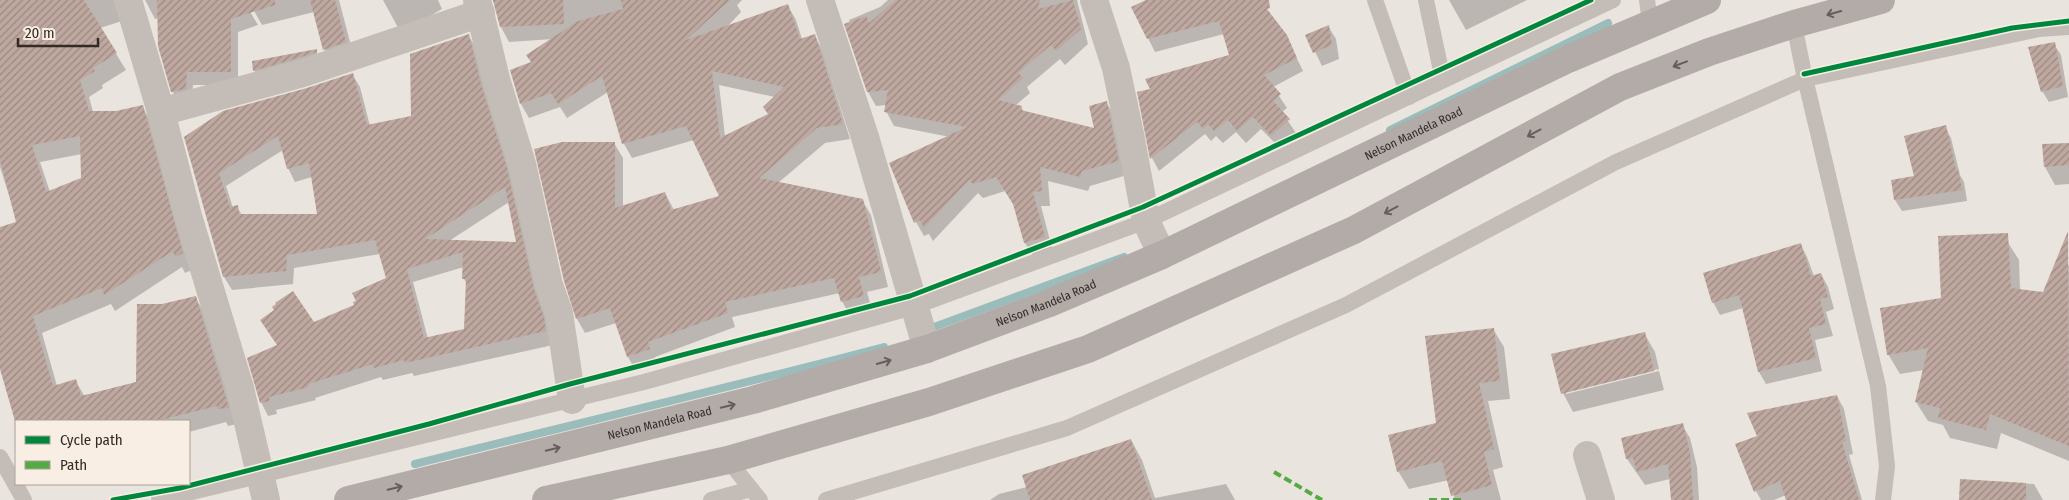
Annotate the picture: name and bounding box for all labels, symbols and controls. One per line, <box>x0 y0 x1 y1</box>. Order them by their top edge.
one-way arrow <box>1827 8 1843 18</box>
scale bar <box>18 15 98 47</box>
text: 20 m <box>25 24 55 42</box>
one-way arrow <box>1673 59 1688 69</box>
street label: Nelson Mandela Road <box>1362 104 1465 163</box>
one-way arrow <box>1527 129 1541 139</box>
one-way arrow <box>1383 205 1398 215</box>
street label: Nelson Mandela Road <box>994 277 1098 330</box>
one-way arrow <box>876 356 892 366</box>
one-way arrow <box>719 401 735 410</box>
street label: Nelson Mandela Road <box>606 403 713 443</box>
legend <box>15 420 190 485</box>
text: Cycle path <box>60 431 123 449</box>
one-way arrow <box>545 444 561 453</box>
text: Path <box>60 456 87 474</box>
one-way arrow <box>387 483 403 492</box>

